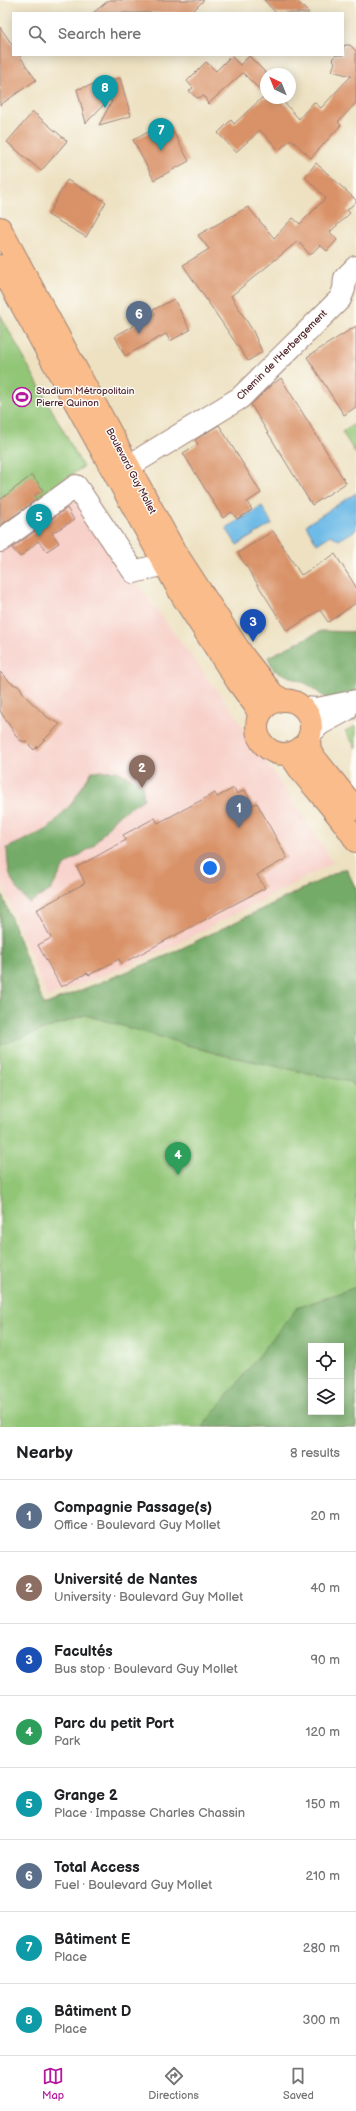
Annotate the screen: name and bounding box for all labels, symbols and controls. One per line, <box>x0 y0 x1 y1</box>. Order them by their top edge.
search box <box>12 12 344 56</box>
icon: search <box>26 23 48 45</box>
text: Search here <box>58 25 141 44</box>
north arrow <box>260 68 296 104</box>
pin: 8 <box>92 75 118 108</box>
pin: 7 <box>148 118 174 151</box>
pin: 6 <box>126 301 152 334</box>
street label: Chemin de l'Herbergement <box>234 307 330 403</box>
place label: Stadium Métropolitain Pierre Quinon <box>36 385 135 409</box>
sports icon: Stadium Métropolitain Pierre Quinon <box>11 386 33 408</box>
street label: Boulevard Guy Mollet <box>103 426 159 516</box>
pin: 5 <box>26 504 52 537</box>
pin: 3 <box>240 609 266 642</box>
pin: 2 <box>129 755 155 788</box>
pin: 1 <box>226 795 252 828</box>
your location <box>200 858 220 878</box>
pin: 4 <box>165 1142 191 1175</box>
map controls <box>308 1343 344 1415</box>
button: locate <box>308 1343 344 1379</box>
button: layers <box>308 1379 344 1415</box>
text: Nearby <box>16 1443 73 1463</box>
text: 8 results <box>290 1445 340 1461</box>
text: Compagnie Passage(s) <box>54 1498 212 1517</box>
text: 1 <box>26 1508 32 1524</box>
text: 20 m <box>310 1508 340 1524</box>
text: Office · Boulevard Guy Mollet <box>54 1517 221 1533</box>
text: Université de Nantes <box>54 1570 197 1589</box>
text: 2 <box>25 1580 33 1596</box>
text: 40 m <box>310 1580 340 1596</box>
text: University · Boulevard Guy Mollet <box>54 1589 243 1605</box>
text: Facultés <box>54 1642 113 1661</box>
text: 3 <box>25 1652 33 1668</box>
text: 90 m <box>311 1652 340 1668</box>
text: Bus stop · Boulevard Guy Mollet <box>54 1661 238 1677</box>
text: Parc du petit Port <box>54 1714 174 1733</box>
text: 4 <box>25 1724 33 1740</box>
text: 120 m <box>305 1724 340 1740</box>
text: Park <box>54 1733 80 1749</box>
text: Grange 2 <box>54 1786 118 1805</box>
text: 5 <box>25 1796 33 1812</box>
text: 150 m <box>306 1796 340 1812</box>
text: Place · Impasse Charles Chassin <box>54 1805 245 1821</box>
text: Total Access <box>54 1858 140 1877</box>
text: 6 <box>25 1868 33 1884</box>
text: 210 m <box>306 1868 340 1884</box>
text: Fuel · Boulevard Guy Mollet <box>54 1877 212 1893</box>
text: Bâtiment E <box>54 1930 130 1949</box>
text: 7 <box>25 1940 33 1956</box>
text: 280 m <box>303 1940 340 1956</box>
text: Place <box>54 1949 87 1965</box>
text: Bâtiment D <box>54 2002 131 2021</box>
text: 8 <box>25 2012 33 2028</box>
text: 300 m <box>302 2012 340 2028</box>
text: Place <box>54 2021 87 2037</box>
tab: Map <box>42 2065 64 2102</box>
tab: Directions <box>148 2065 199 2102</box>
tab: Saved <box>283 2065 314 2102</box>

